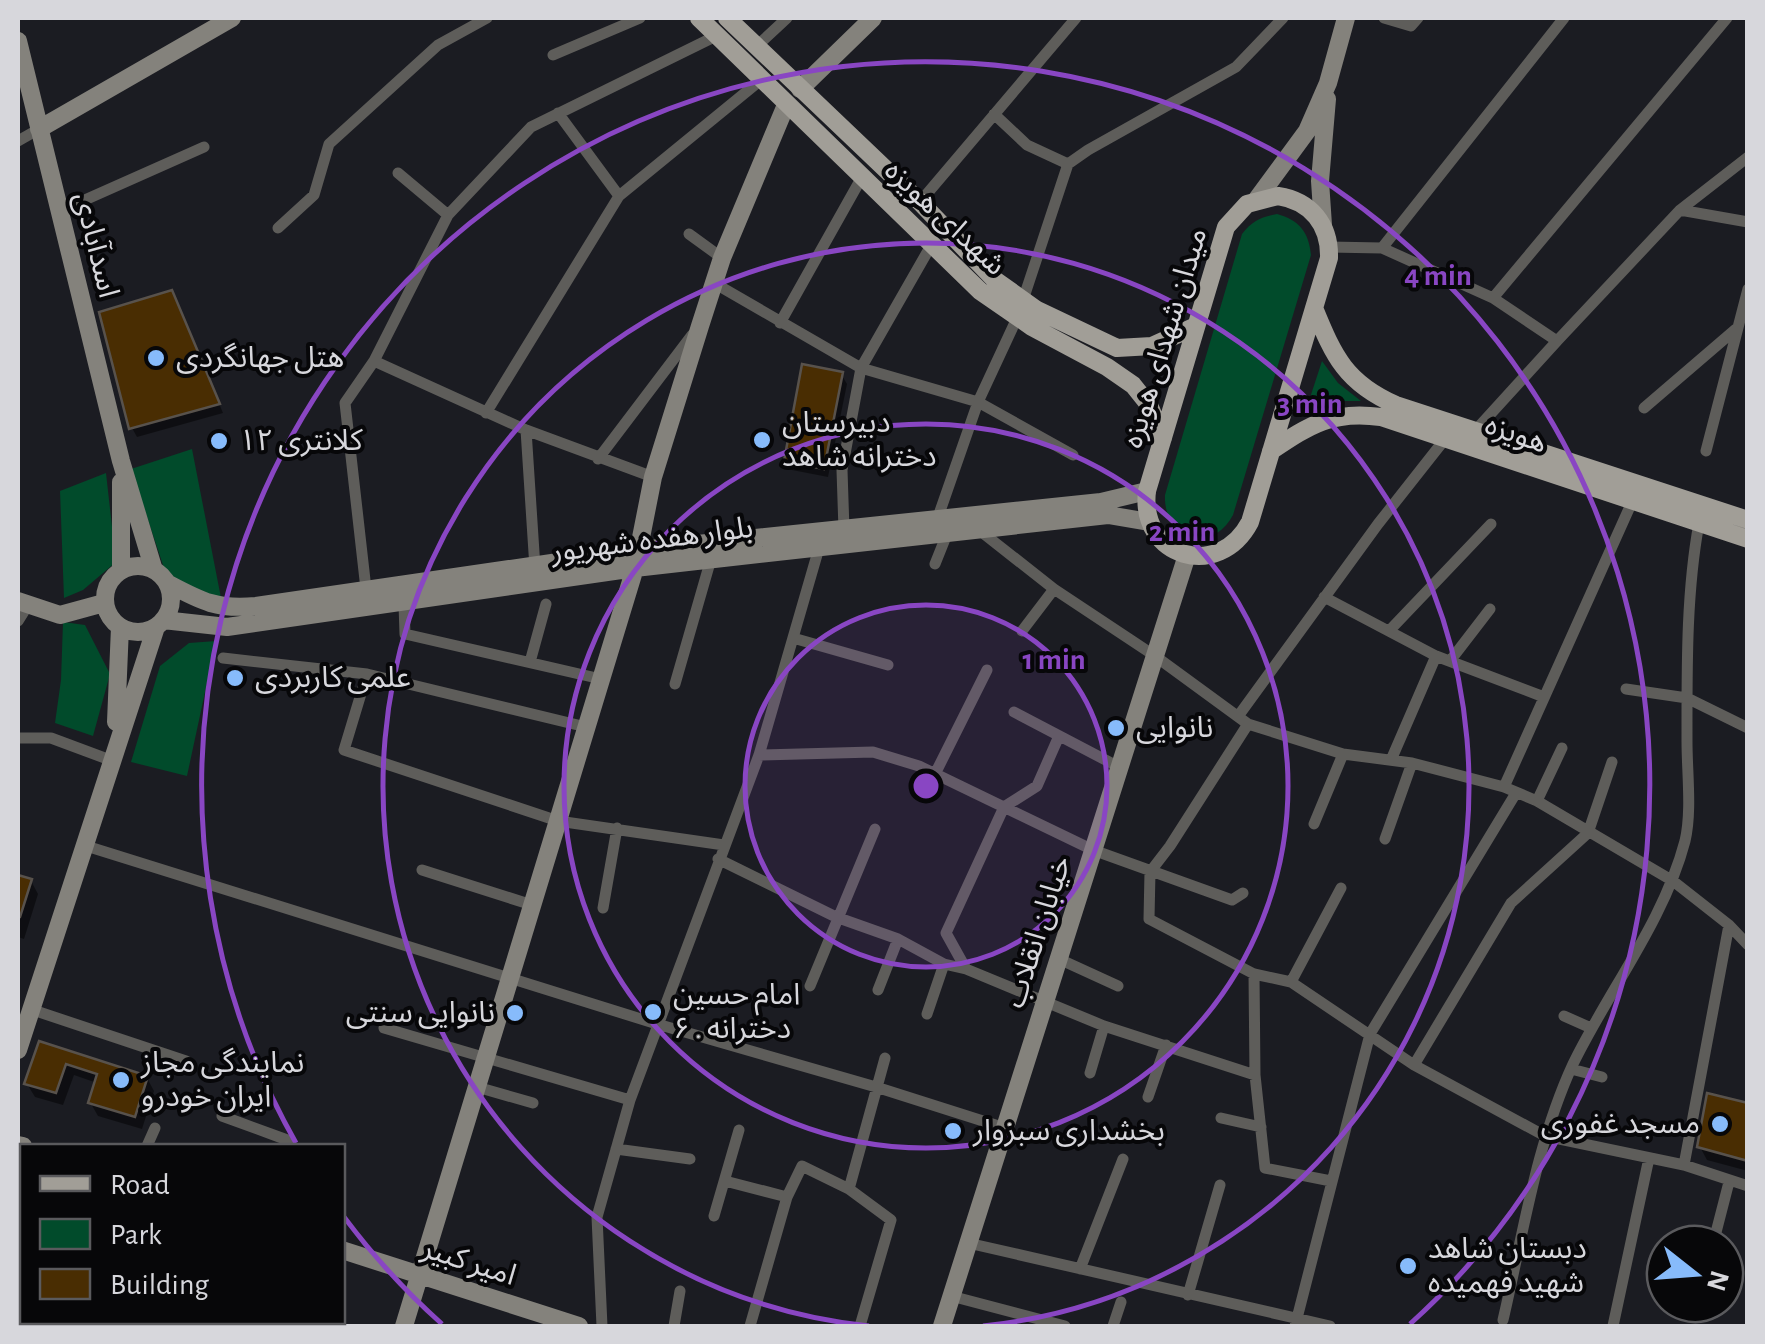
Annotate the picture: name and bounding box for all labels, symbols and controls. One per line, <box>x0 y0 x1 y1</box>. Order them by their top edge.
street label: شهدای هویزه <box>878 155 1011 282</box>
street label: اسدآبادی <box>67 189 124 301</box>
street label: میدان شهدای هویزه <box>1117 224 1214 452</box>
text: 4 min <box>1404 261 1472 291</box>
place label: هتل جهانگردی <box>176 342 344 374</box>
marker: هتل جهانگردی <box>145 347 167 369</box>
text: 3 min <box>1277 389 1343 419</box>
place label: دبیرستان دخترانه شاهد <box>782 408 936 473</box>
street label: هویزه <box>1481 410 1551 459</box>
place label: کلانتری ۱۲ <box>239 426 363 457</box>
marker: دبیرستان دخترانه شاهد <box>751 429 773 451</box>
marker: کلانتری ۱۲ <box>208 430 230 452</box>
street label: بلوار هفده شهریور <box>548 513 755 568</box>
text: 2 min <box>1149 517 1215 547</box>
text: 1 min <box>1022 645 1086 675</box>
place label: علمی کاربردی <box>255 663 411 694</box>
marker: علمی کاربردی <box>224 667 246 689</box>
place label: نانوایی <box>1136 713 1213 744</box>
marker: نانوایی <box>1105 717 1127 739</box>
centre of rings <box>908 768 944 804</box>
street label: خیابان انقلاب <box>999 852 1078 1012</box>
place label: امام حسین ۶ . دخترانه <box>673 980 800 1045</box>
place label: نانوایی سنتی <box>346 998 495 1029</box>
marker: امام حسین ۶ . دخترانه <box>642 1001 664 1023</box>
marker: نانوایی سنتی <box>504 1002 526 1024</box>
place label: نمایندگی مجاز ایران خودرو <box>140 1047 304 1113</box>
marker: نمایندگی مجاز ایران خودرو <box>110 1069 132 1091</box>
place label: مسجد غفوری <box>1541 1109 1700 1140</box>
marker: مسجد غفوری <box>1709 1113 1731 1135</box>
place label: بخشداری سبزوار <box>972 1116 1165 1147</box>
marker: بخشداری سبزوار <box>942 1120 964 1142</box>
legend <box>20 1144 345 1324</box>
text: Road <box>110 1170 170 1200</box>
text: Park <box>110 1220 162 1250</box>
north arrow <box>1645 1224 1745 1324</box>
street label: امیر کبیر <box>417 1232 520 1292</box>
place label: دبستان شاهد شهید فهمیده <box>1428 1234 1587 1299</box>
marker: دبستان شاهد شهید فهمیده <box>1397 1255 1419 1277</box>
text: N <box>1701 1267 1733 1294</box>
text: Building <box>110 1270 209 1300</box>

